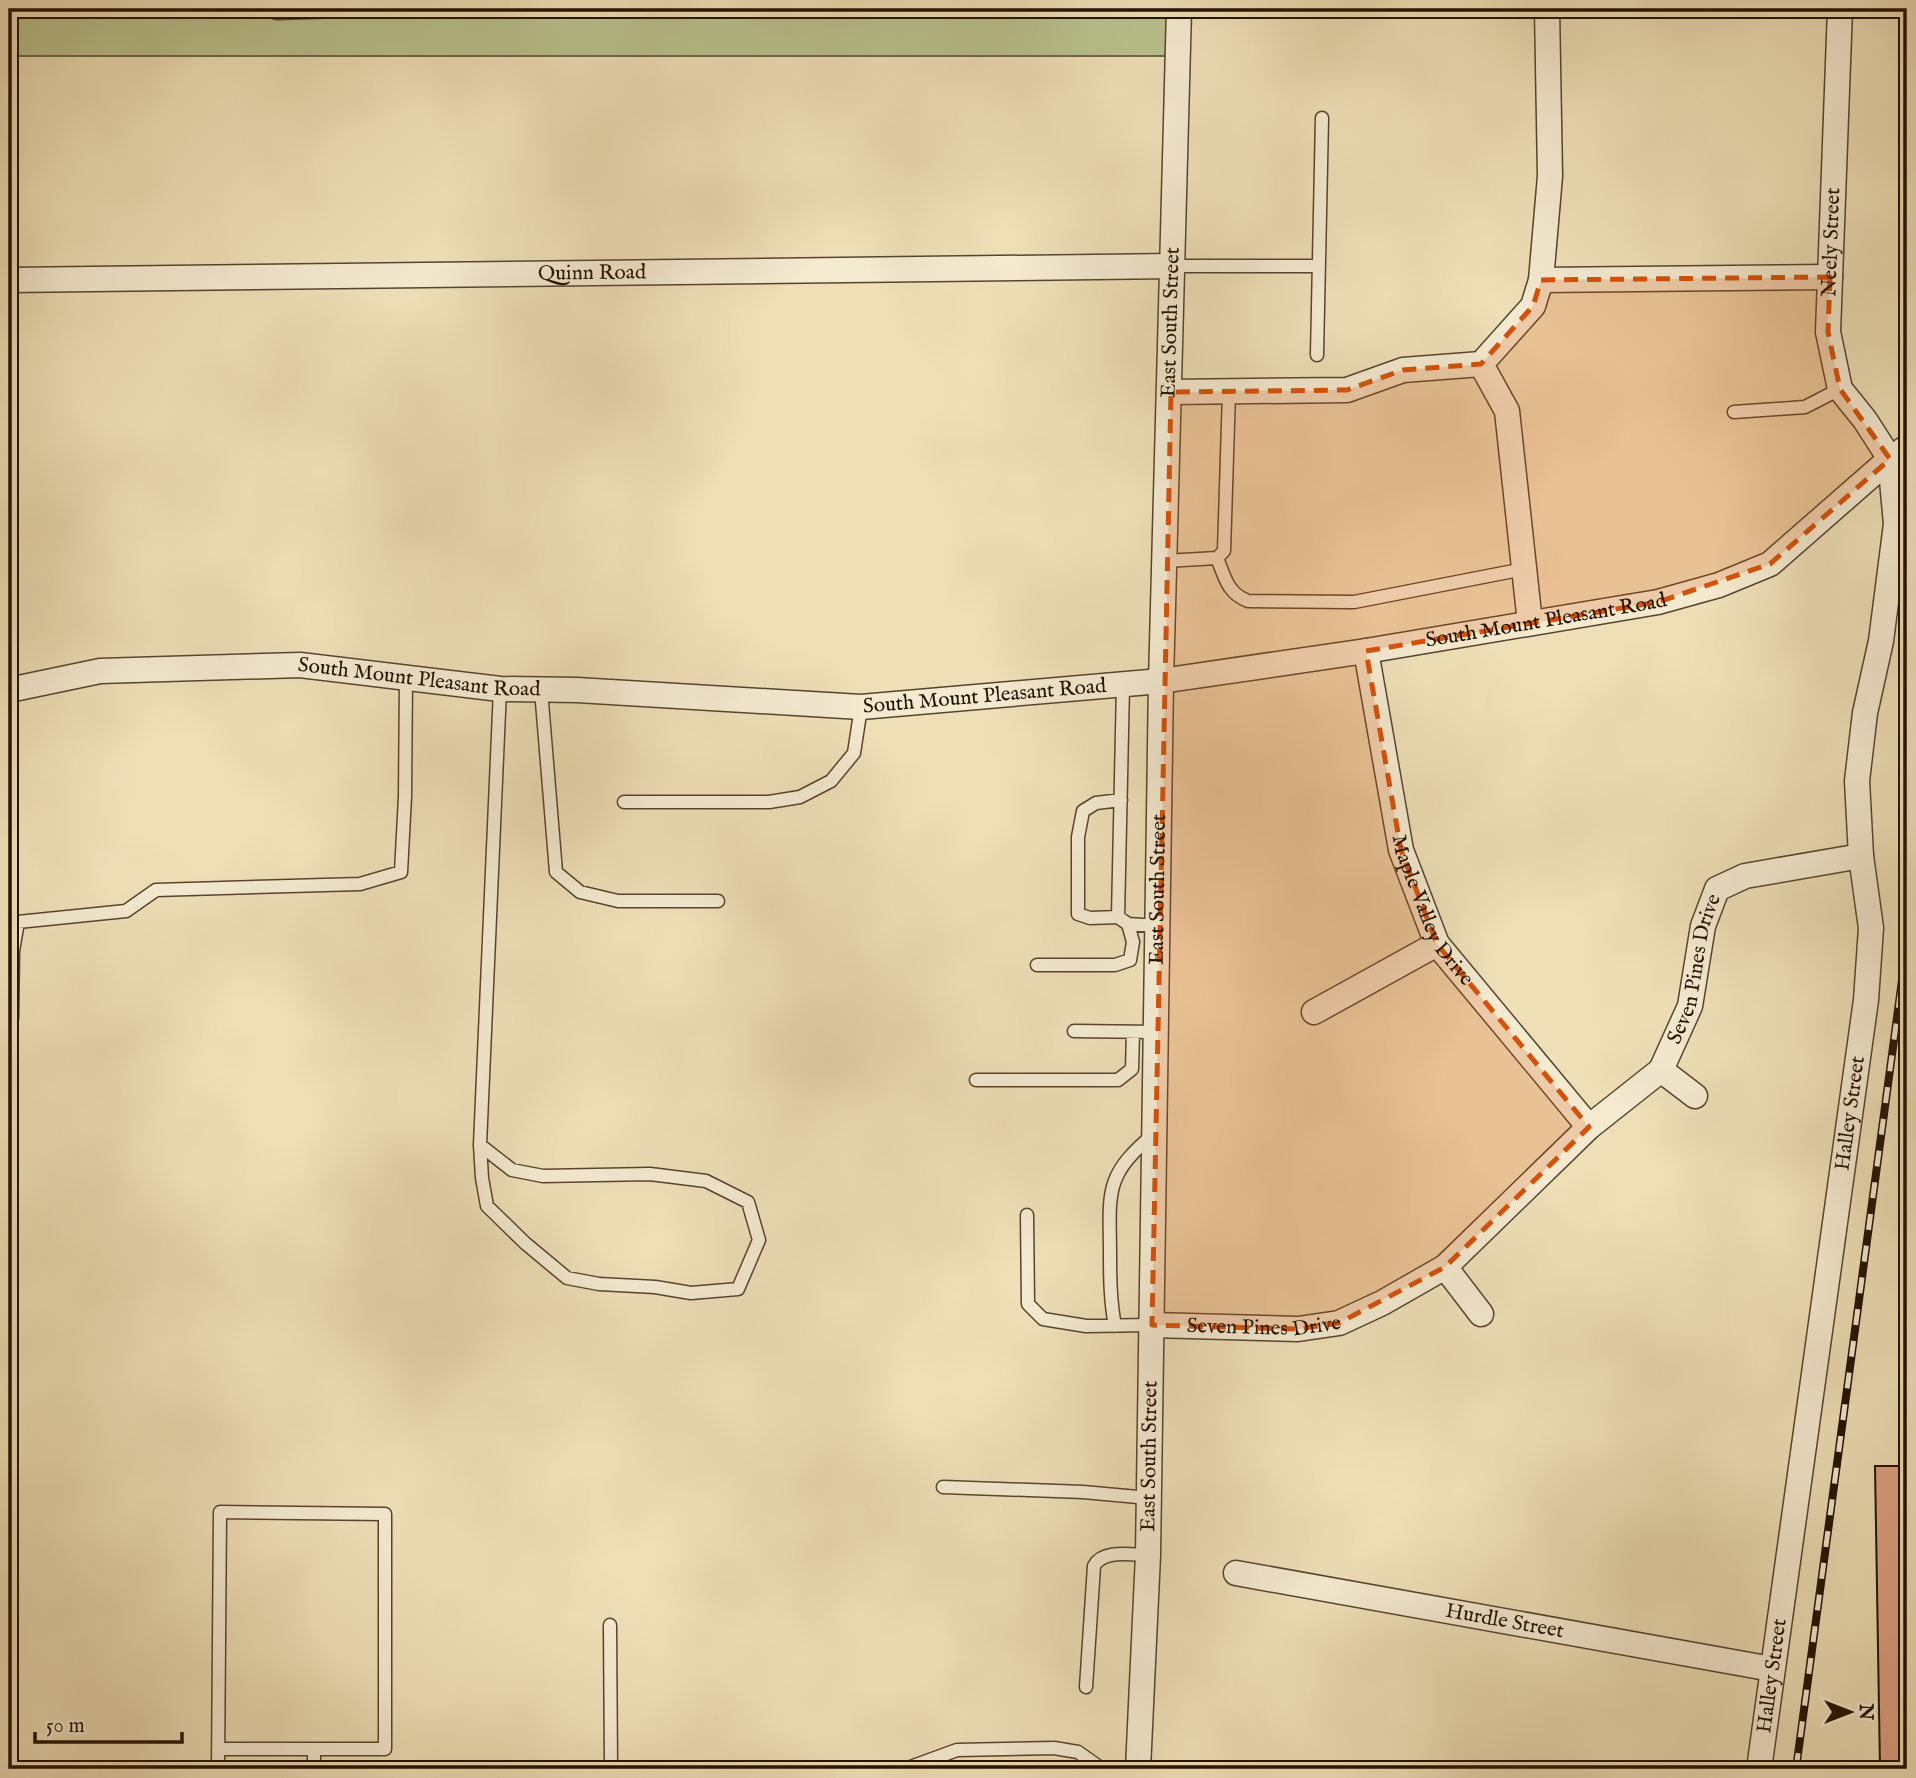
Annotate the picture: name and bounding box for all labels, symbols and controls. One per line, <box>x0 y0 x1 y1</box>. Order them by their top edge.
street label: Neely Street <box>1816 187 1847 298</box>
street label: East South Street <box>1155 247 1186 398</box>
street label: Quinn Road <box>538 259 647 287</box>
street label: South Mount Pleasant Road <box>1424 586 1671 654</box>
street label: South Mount Pleasant Road <box>296 651 541 703</box>
street label: South Mount Pleasant Road <box>862 672 1108 720</box>
street label: East South Street <box>1143 814 1173 965</box>
street label: Maple Valley Drive <box>1385 833 1480 992</box>
street label: Seven Pines Drive <box>1661 890 1727 1048</box>
street label: Halley Street <box>1829 1054 1872 1172</box>
street label: Seven Pines Drive <box>1186 1309 1343 1343</box>
street label: East South Street <box>1135 1381 1164 1532</box>
street label: Hurdle Street <box>1443 1597 1566 1645</box>
street label: Halley Street <box>1751 1617 1793 1735</box>
north arrow <box>1814 1676 1884 1746</box>
scale bar <box>35 1701 182 1745</box>
text: N <box>1853 1703 1877 1721</box>
text: 50 m <box>46 1713 85 1740</box>

